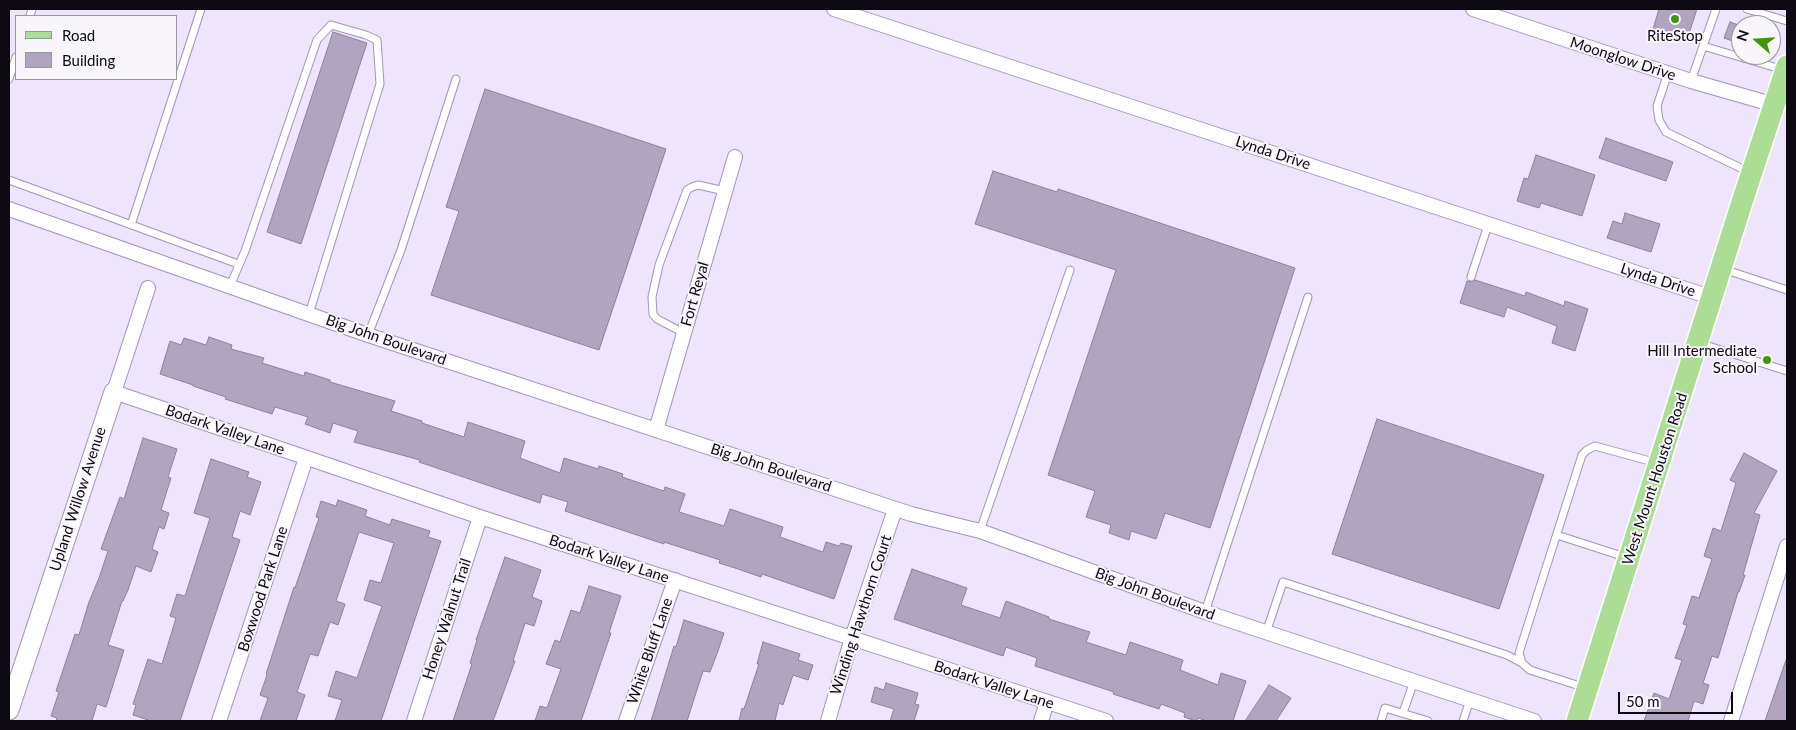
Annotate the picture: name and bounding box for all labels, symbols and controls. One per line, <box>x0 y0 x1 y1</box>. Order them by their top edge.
marker: RiteStop <box>1669 13 1681 25</box>
legend <box>15 15 178 80</box>
north arrow <box>1731 15 1781 65</box>
text: Road <box>62 26 95 44</box>
place label: RiteStop <box>1647 27 1703 45</box>
text: N <box>1732 27 1752 43</box>
street label: Moonglow Drive <box>1568 33 1678 85</box>
text: Building <box>62 51 115 69</box>
street label: Lynda Drive <box>1233 132 1313 174</box>
street label: Lynda Drive <box>1618 259 1698 301</box>
street label: Fort Reyal <box>677 260 713 328</box>
street label: Big John Boulevard <box>323 311 449 369</box>
place label: Hill Intermediate School <box>1647 342 1757 377</box>
marker: Hill Intermediate School <box>1761 354 1773 366</box>
street label: West Mount Houston Road <box>1619 390 1691 568</box>
street label: Bodark Valley Lane <box>163 401 287 459</box>
street label: Upland Willow Avenue <box>46 425 110 573</box>
street label: Big John Boulevard <box>708 440 834 496</box>
street label: Boxwood Park Lane <box>234 524 292 654</box>
street label: Bodark Valley Lane <box>547 531 671 587</box>
street label: Winding Hawthorn Court <box>827 533 895 697</box>
street label: Honey Walnut Trail <box>419 556 475 682</box>
street label: Big John Boulevard <box>1093 564 1217 624</box>
street label: White Bluff Lane <box>623 595 677 707</box>
street label: Bodark Valley Lane <box>932 657 1056 713</box>
scale bar <box>1621 682 1736 714</box>
text: 50 m <box>1626 692 1660 710</box>

